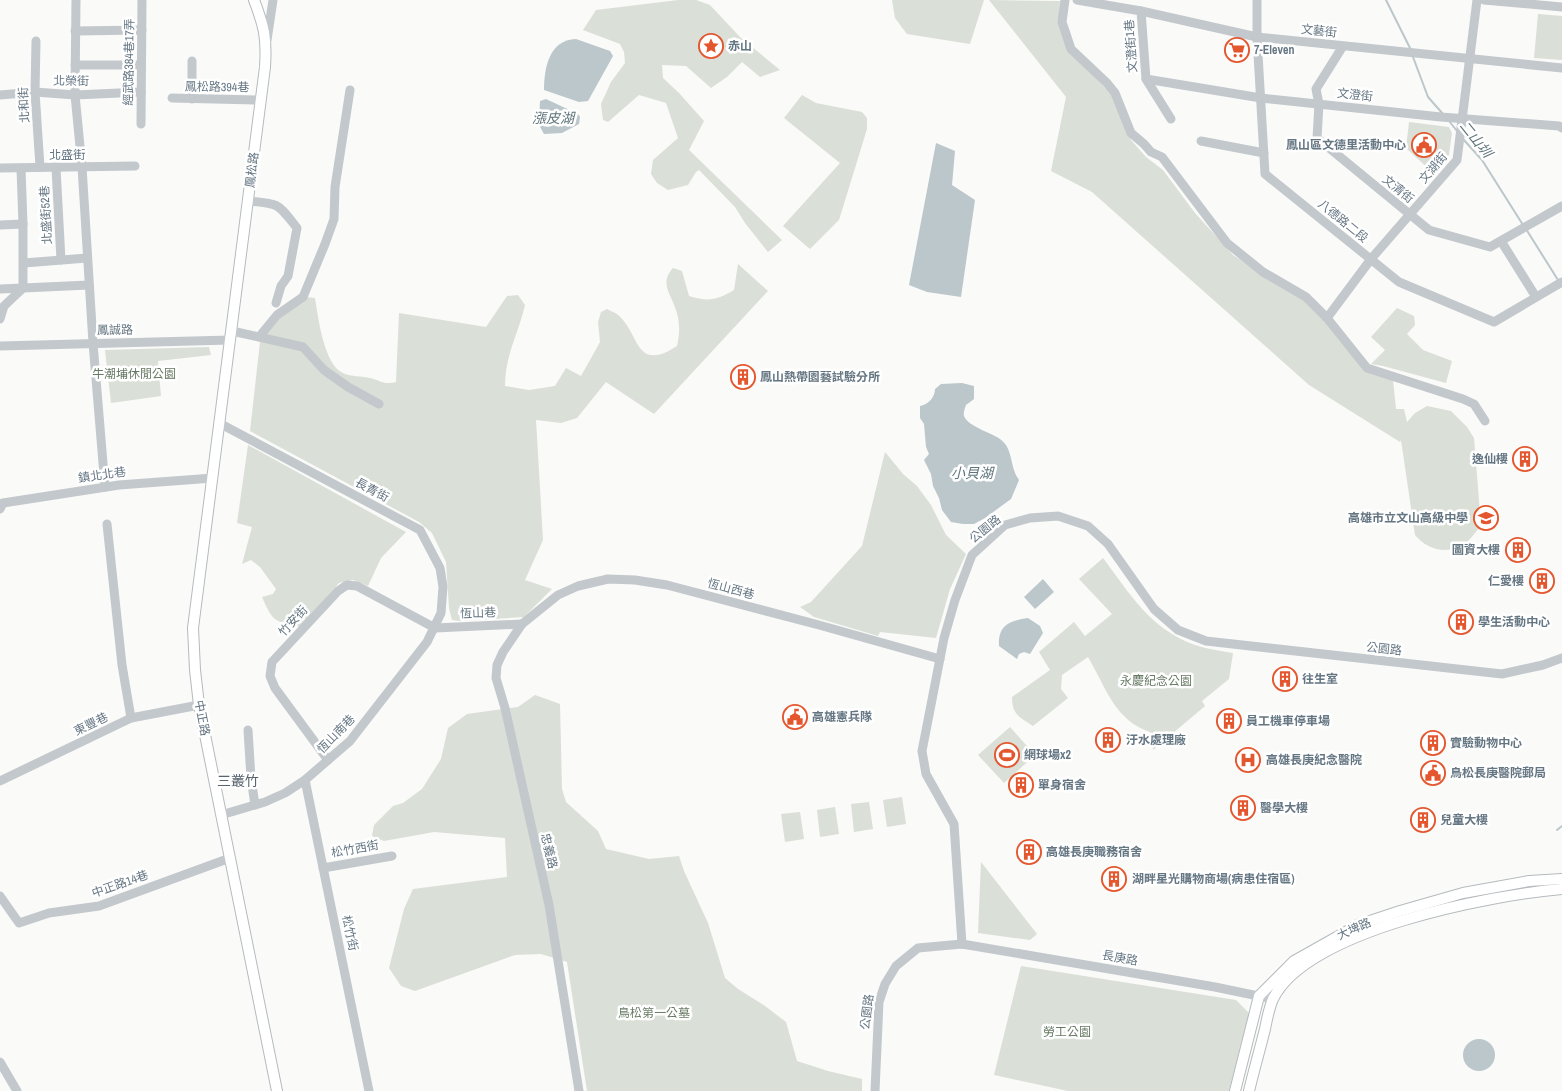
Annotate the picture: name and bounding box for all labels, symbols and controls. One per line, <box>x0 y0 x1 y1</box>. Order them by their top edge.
street label: 經武路384巷17弄 <box>120 18 138 106</box>
street label: 文澄街1巷 <box>1121 19 1141 73</box>
street label: 文藝街 <box>1300 21 1338 41</box>
place icon: 赤山 <box>698 33 724 59</box>
supermarket icon: 7-Eleven <box>1224 37 1250 63</box>
place label: 赤山 <box>728 38 752 54</box>
place label: 7-Eleven <box>1254 42 1294 58</box>
street label: 北榮街 <box>53 73 89 89</box>
street label: 鳳松路394巷 <box>185 78 249 96</box>
street label: 文澄街 <box>1336 85 1374 105</box>
street label: 北和街 <box>15 87 33 123</box>
water label: 漲皮湖 <box>532 109 576 127</box>
water label: 二山圳 <box>1456 117 1497 163</box>
public building icon: 鳳山區文德里活動中心 <box>1411 132 1437 158</box>
place label: 鳳山區文德里活動中心 <box>1286 137 1406 153</box>
street label: 北盛街 <box>49 147 85 163</box>
street label: 文湖街 <box>1415 149 1451 187</box>
street label: 鳳松路 <box>242 151 262 189</box>
street label: 文清街 <box>1379 171 1417 207</box>
street label: 北盛街52巷 <box>36 185 56 245</box>
street label: 八德路二段 <box>1315 196 1371 246</box>
street label: 鳳誠路 <box>97 322 133 338</box>
building icon: 鳳山熱帶園藝試驗分所 <box>730 364 756 390</box>
park label: 牛潮埔休閒公園 <box>92 366 176 382</box>
place label: 鳳山熱帶園藝試驗分所 <box>760 369 880 385</box>
building icon: 逸仙樓 <box>1512 446 1538 472</box>
place label: 逸仙樓 <box>1472 451 1508 467</box>
street label: 鎮北北巷 <box>77 464 127 486</box>
water label: 小貝湖 <box>951 464 995 482</box>
street label: 長青街 <box>352 474 392 506</box>
school or university icon: 高雄市立文山高級中學 <box>1473 505 1499 531</box>
place label: 高雄市立文山高級中學 <box>1348 510 1468 526</box>
street label: 公園路 <box>966 511 1004 547</box>
building icon: 圖資大樓 <box>1505 537 1531 563</box>
place label: 圖資大樓 <box>1452 542 1500 558</box>
building icon: 仁愛樓 <box>1529 568 1555 594</box>
place label: 仁愛樓 <box>1488 573 1524 589</box>
street label: 恆山西巷 <box>706 575 756 603</box>
street label: 竹安街 <box>275 602 311 640</box>
street label: 恆山巷 <box>460 604 496 622</box>
building icon: 學生活動中心 <box>1448 609 1474 635</box>
place label: 學生活動中心 <box>1478 614 1550 630</box>
street label: 公園路 <box>1365 639 1403 659</box>
building icon: 往生室 <box>1272 666 1298 692</box>
place label: 往生室 <box>1302 671 1338 687</box>
park label: 永慶紀念公園 <box>1120 673 1192 689</box>
street label: 中正路 <box>191 699 213 737</box>
public building icon: 高雄憲兵隊 <box>782 704 808 730</box>
building icon: 員工機車停車場 <box>1216 708 1242 734</box>
street label: 東豐巷 <box>71 709 111 739</box>
place label: 高雄憲兵隊 <box>812 709 872 725</box>
street label: 恆山南巷 <box>314 711 358 757</box>
place label: 員工機車停車場 <box>1246 713 1330 729</box>
building icon: 汙水處理廠 <box>1095 727 1121 753</box>
building icon: 實驗動物中心 <box>1420 730 1446 756</box>
place label: 汙水處理廠 <box>1126 732 1186 748</box>
place label: 實驗動物中心 <box>1450 735 1522 751</box>
sports icon: 網球場x2 <box>994 742 1020 768</box>
place label: 網球場x2 <box>1024 747 1071 763</box>
hospital icon: 高雄長庚紀念醫院 <box>1235 747 1261 773</box>
place label: 高雄長庚紀念醫院 <box>1266 752 1362 768</box>
public building icon: 鳥松長庚醫院郵局 <box>1420 760 1446 786</box>
place label: 鳥松長庚醫院郵局 <box>1450 765 1546 781</box>
district label: 三叢竹 <box>217 772 259 790</box>
building icon: 單身宿舍 <box>1008 772 1034 798</box>
place label: 單身宿舍 <box>1038 777 1086 793</box>
building icon: 醫學大樓 <box>1230 795 1256 821</box>
place label: 醫學大樓 <box>1260 800 1308 816</box>
building icon: 兒童大樓 <box>1410 807 1436 833</box>
place label: 兒童大樓 <box>1440 812 1488 828</box>
street label: 忠義路 <box>537 832 561 870</box>
street label: 松竹西街 <box>330 837 380 861</box>
building icon: 高雄長庚職務宿舍 <box>1016 839 1042 865</box>
place label: 高雄長庚職務宿舍 <box>1046 844 1142 860</box>
building icon: 湖畔星光購物商場(病患住宿區) <box>1101 866 1127 892</box>
street label: 中正路14巷 <box>90 867 150 901</box>
place label: 湖畔星光購物商場(病患住宿區) <box>1132 871 1295 887</box>
street label: 松竹街 <box>338 914 362 952</box>
street label: 大埤路 <box>1334 914 1374 944</box>
street label: 長庚路 <box>1101 947 1139 969</box>
street label: 公園路 <box>857 993 877 1031</box>
park label: 鳥松第一公墓 <box>618 1005 690 1021</box>
park label: 勞工公園 <box>1043 1024 1091 1040</box>

